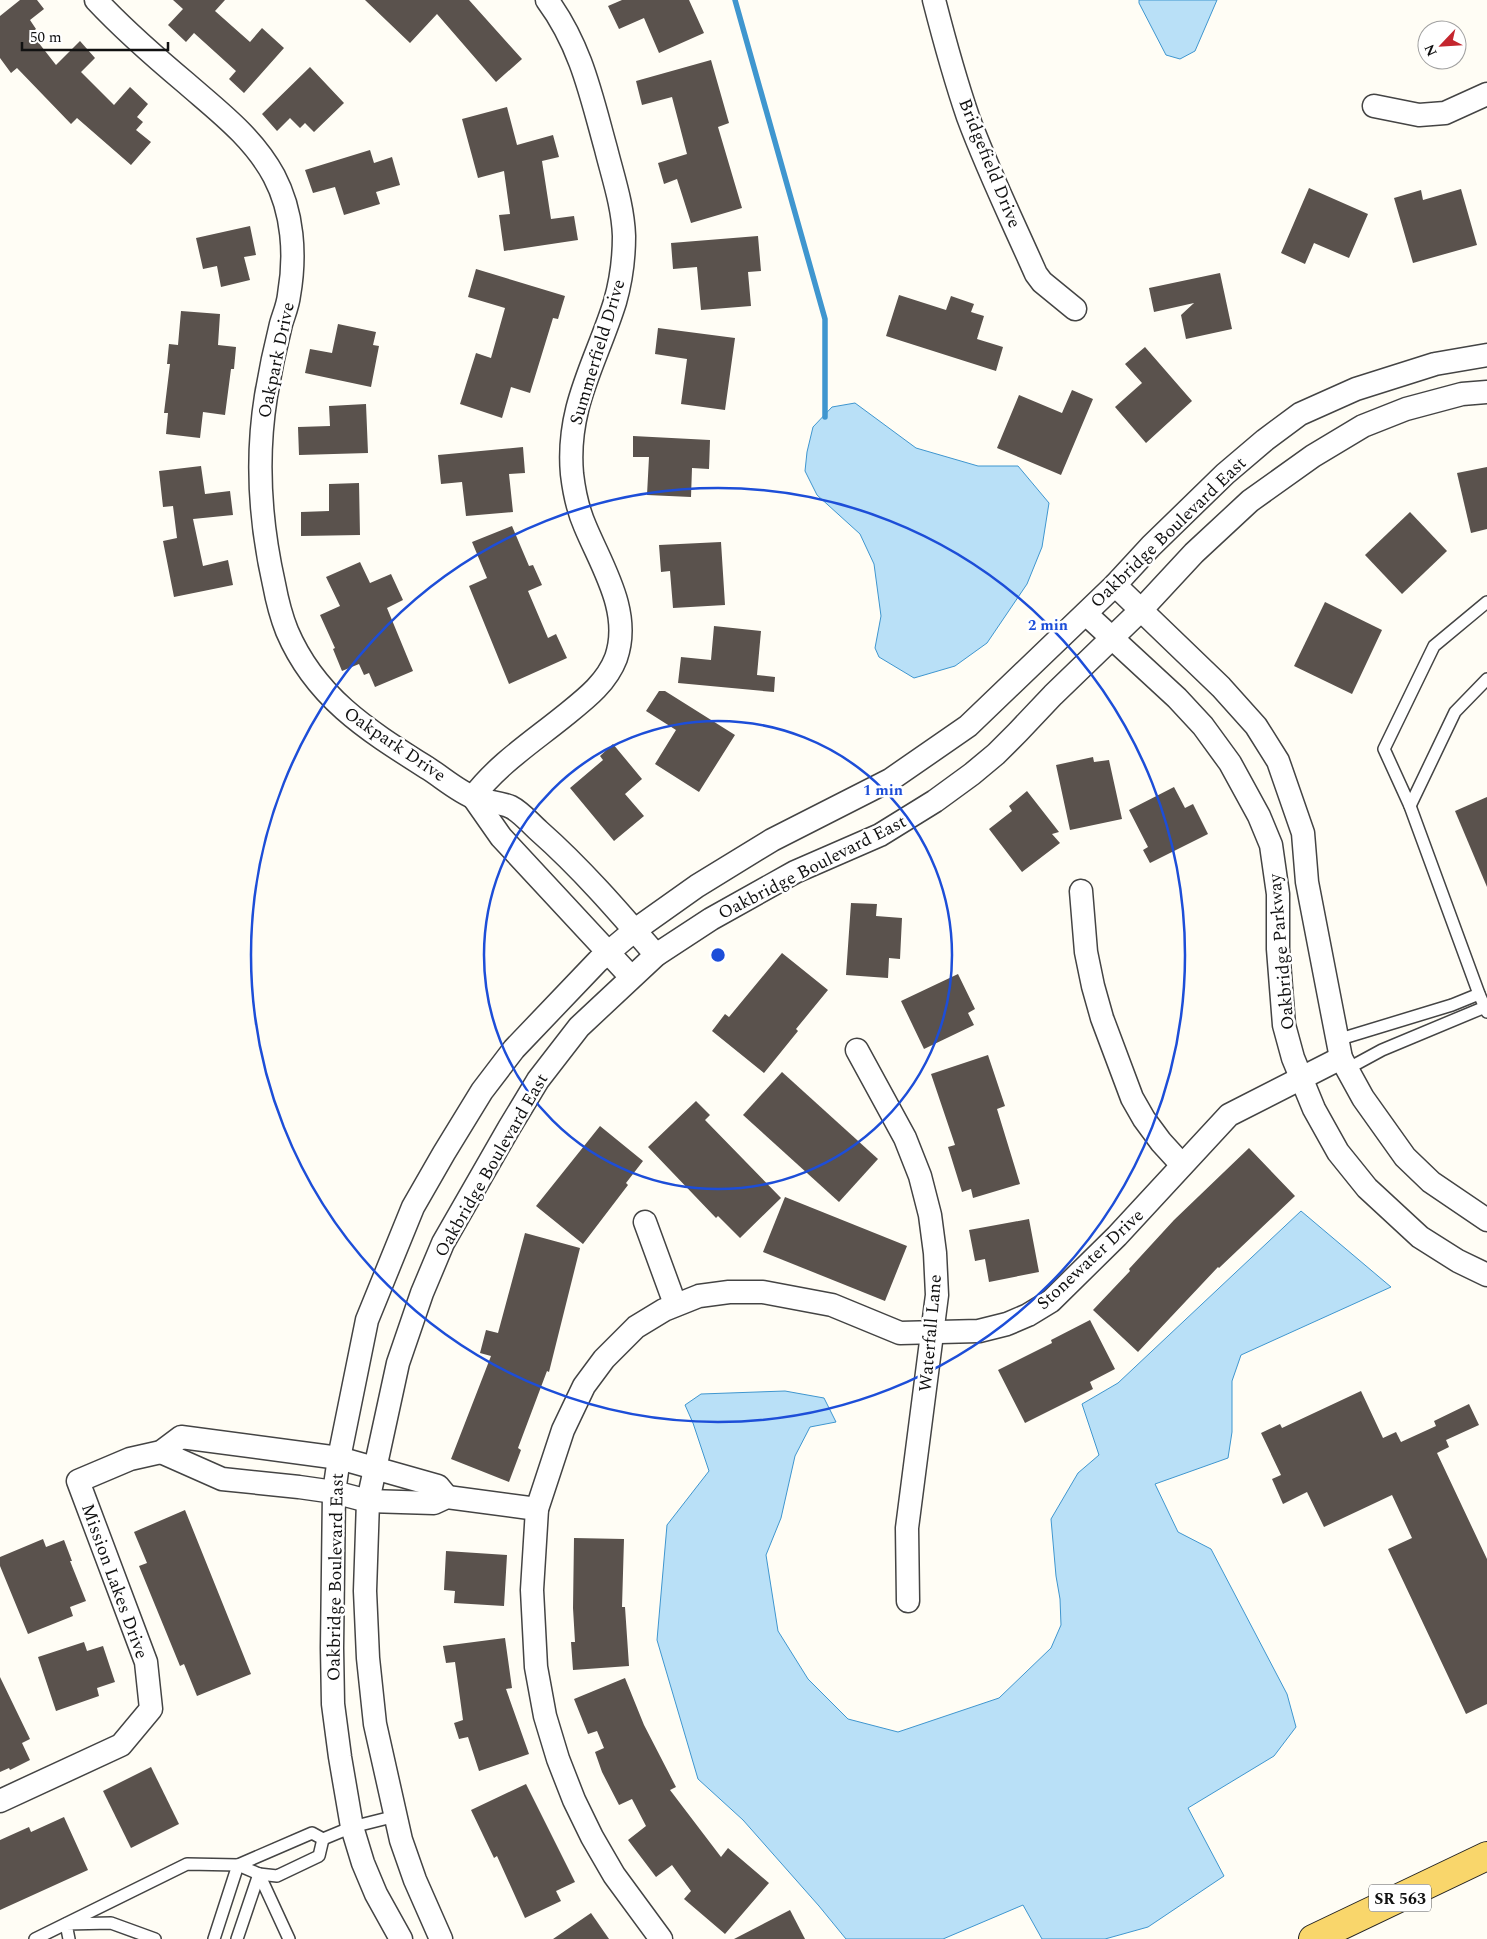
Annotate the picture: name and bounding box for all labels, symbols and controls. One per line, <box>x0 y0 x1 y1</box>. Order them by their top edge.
scale bar <box>22 20 169 52</box>
north arrow <box>1417 20 1467 70</box>
text: 50 m <box>30 26 62 49</box>
text: N <box>1419 41 1443 60</box>
street label: Bridgefield Drive <box>951 94 1028 232</box>
street label: Summerfield Drive <box>562 276 632 428</box>
street label: Oakpark Drive <box>251 300 302 421</box>
street label: Oakbridge Boulevard East <box>1084 450 1253 614</box>
text: 2 min <box>1028 614 1068 637</box>
street label: Oakpark Drive <box>338 700 451 789</box>
text: 1 min <box>863 779 903 802</box>
street label: Oakbridge Boulevard East <box>713 808 911 927</box>
street label: Oakbridge Parkway <box>1261 871 1302 1031</box>
centre of rings <box>709 946 727 964</box>
street label: Oakbridge Boulevard East <box>428 1068 555 1262</box>
street label: Stonewater Drive <box>1031 1202 1150 1316</box>
street label: Waterfall Lane <box>912 1273 949 1393</box>
street label: Oakbridge Boulevard East <box>320 1473 351 1681</box>
street label: Mission Lakes Drive <box>74 1500 155 1663</box>
road number: SR 563 <box>1369 1885 1431 1912</box>

